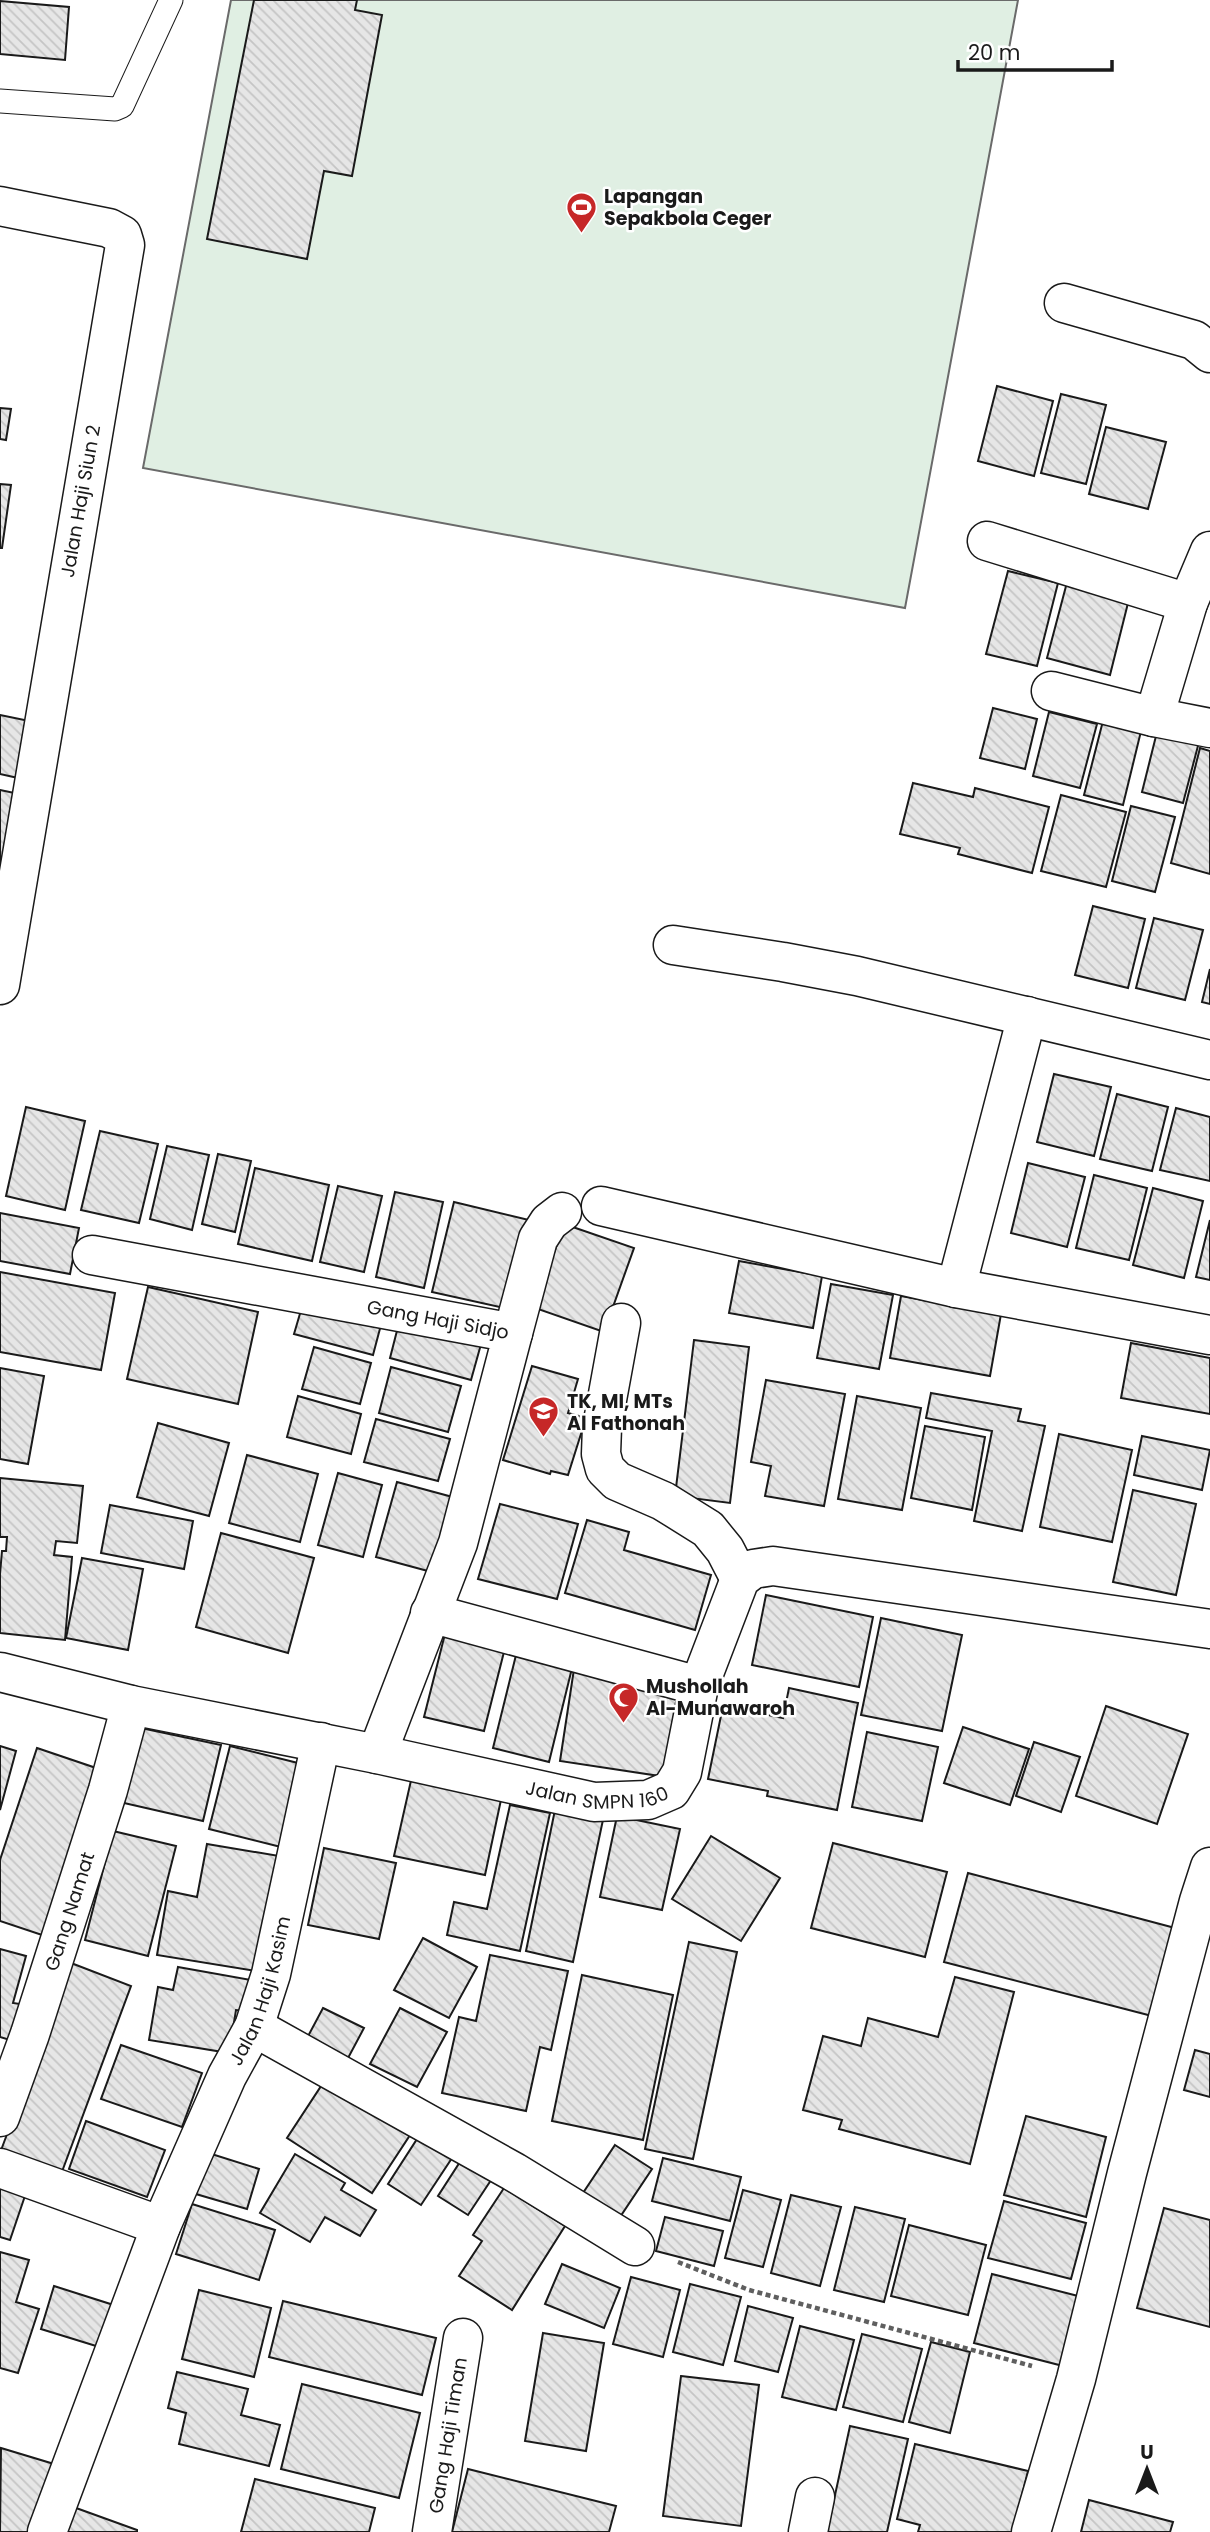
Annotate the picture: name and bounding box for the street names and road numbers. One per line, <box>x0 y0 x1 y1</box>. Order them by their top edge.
street label: Jalan Haji Siun 2 <box>54 423 107 579</box>
street label: Gang Haji Sidjo <box>365 1293 511 1346</box>
street label: Jalan SMPN 160 <box>523 1774 673 1816</box>
street label: Gang Namat <box>38 1849 101 1974</box>
street label: Jalan Haji Kasim <box>222 1913 297 2070</box>
street label: Gang Haji Timan <box>422 2355 474 2515</box>

